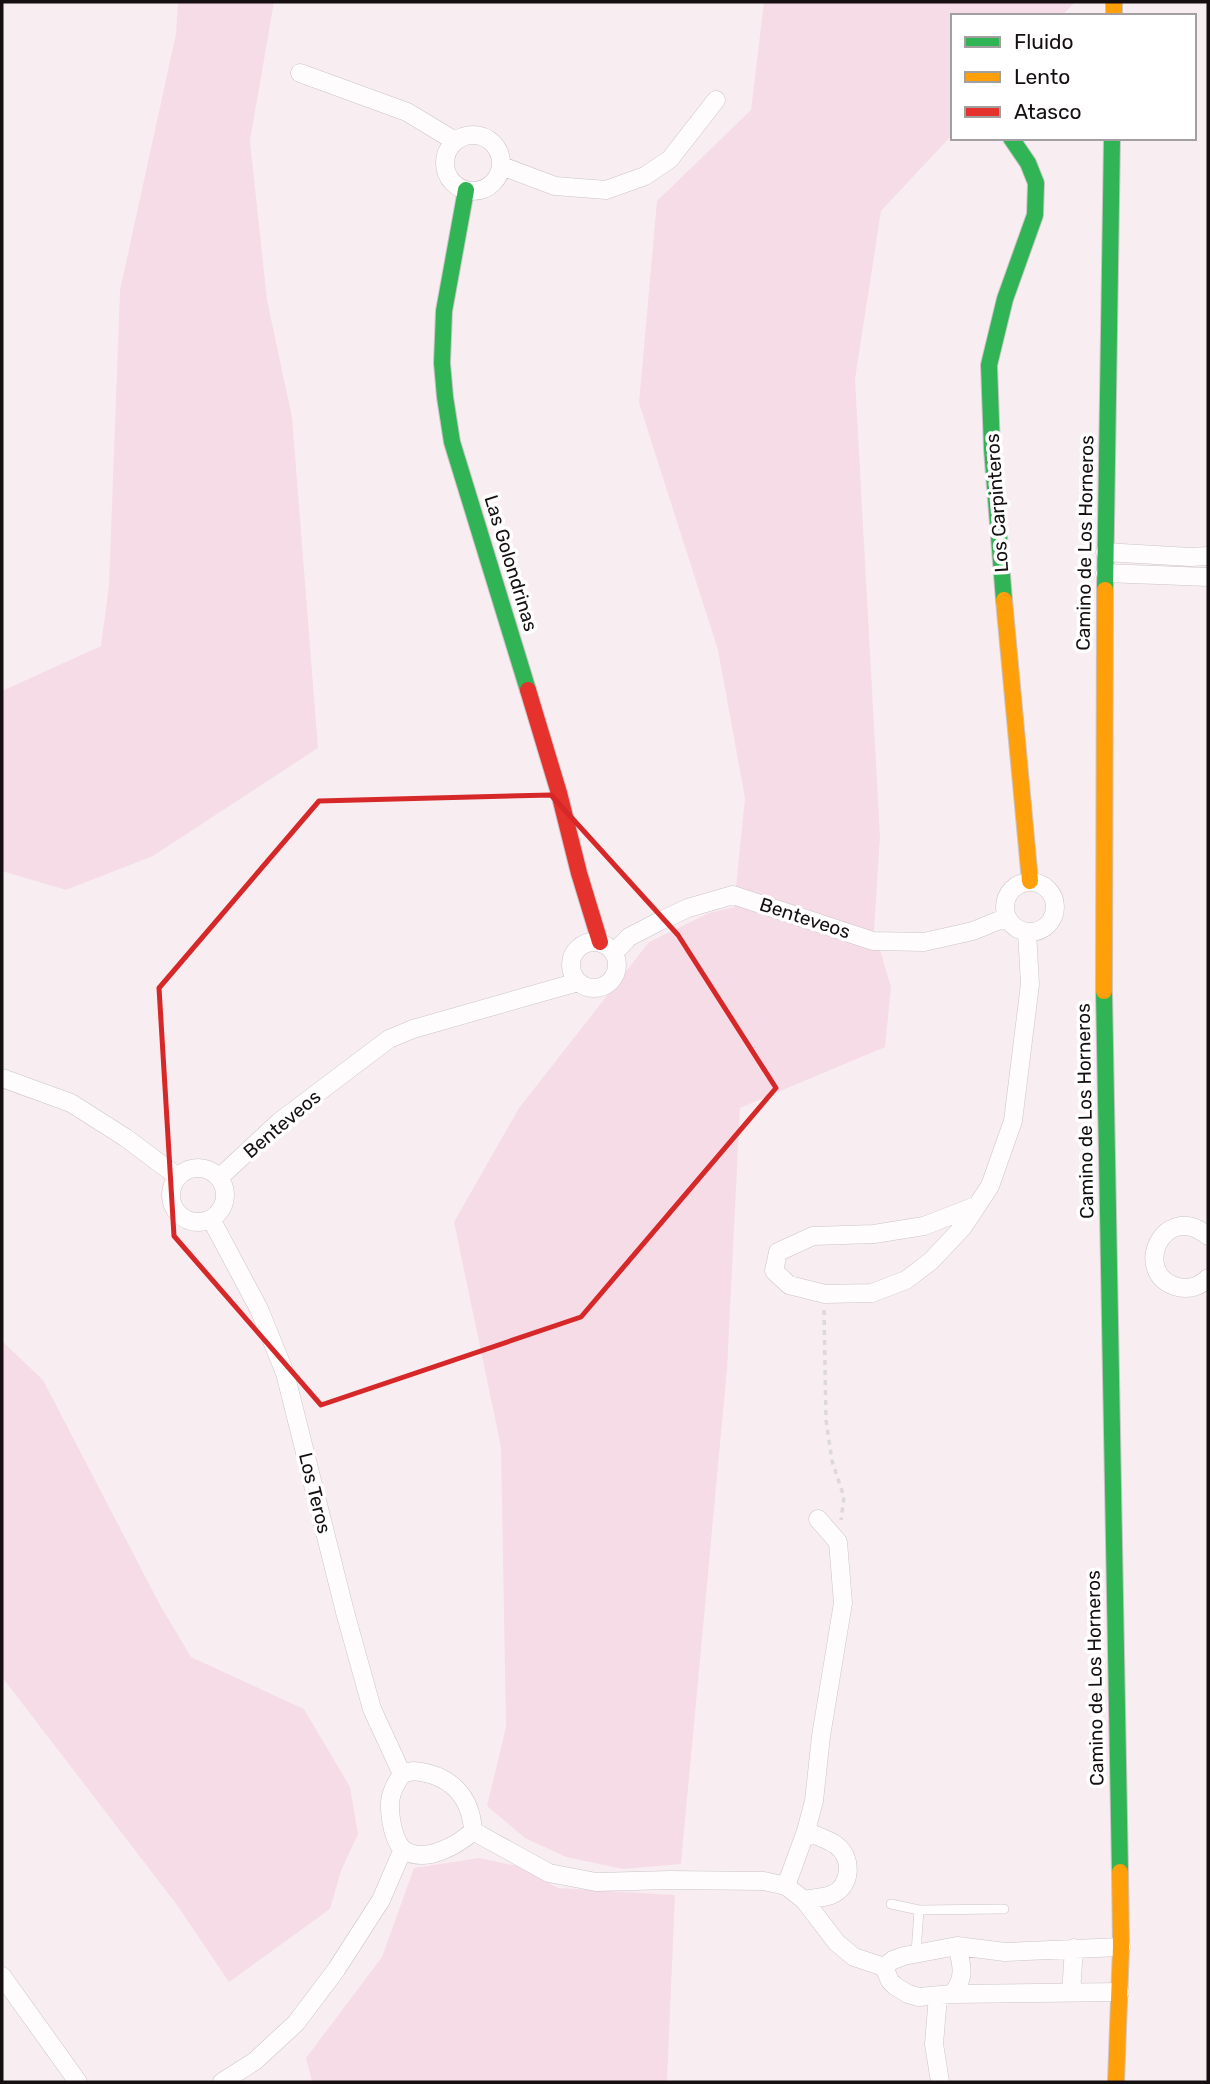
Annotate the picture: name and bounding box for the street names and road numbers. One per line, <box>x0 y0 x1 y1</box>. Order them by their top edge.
street label: Los Carpinteros <box>981 433 1013 573</box>
street label: Camino de Los Horneros <box>1072 435 1098 651</box>
street label: Las Golondrinas <box>479 492 543 634</box>
street label: Benteveos <box>757 893 853 943</box>
street label: Camino de Los Horneros <box>1072 1003 1098 1219</box>
street label: Benteveos <box>239 1085 325 1163</box>
street label: Los Teros <box>294 1450 336 1536</box>
street label: Camino de Los Horneros <box>1082 1570 1108 1786</box>

